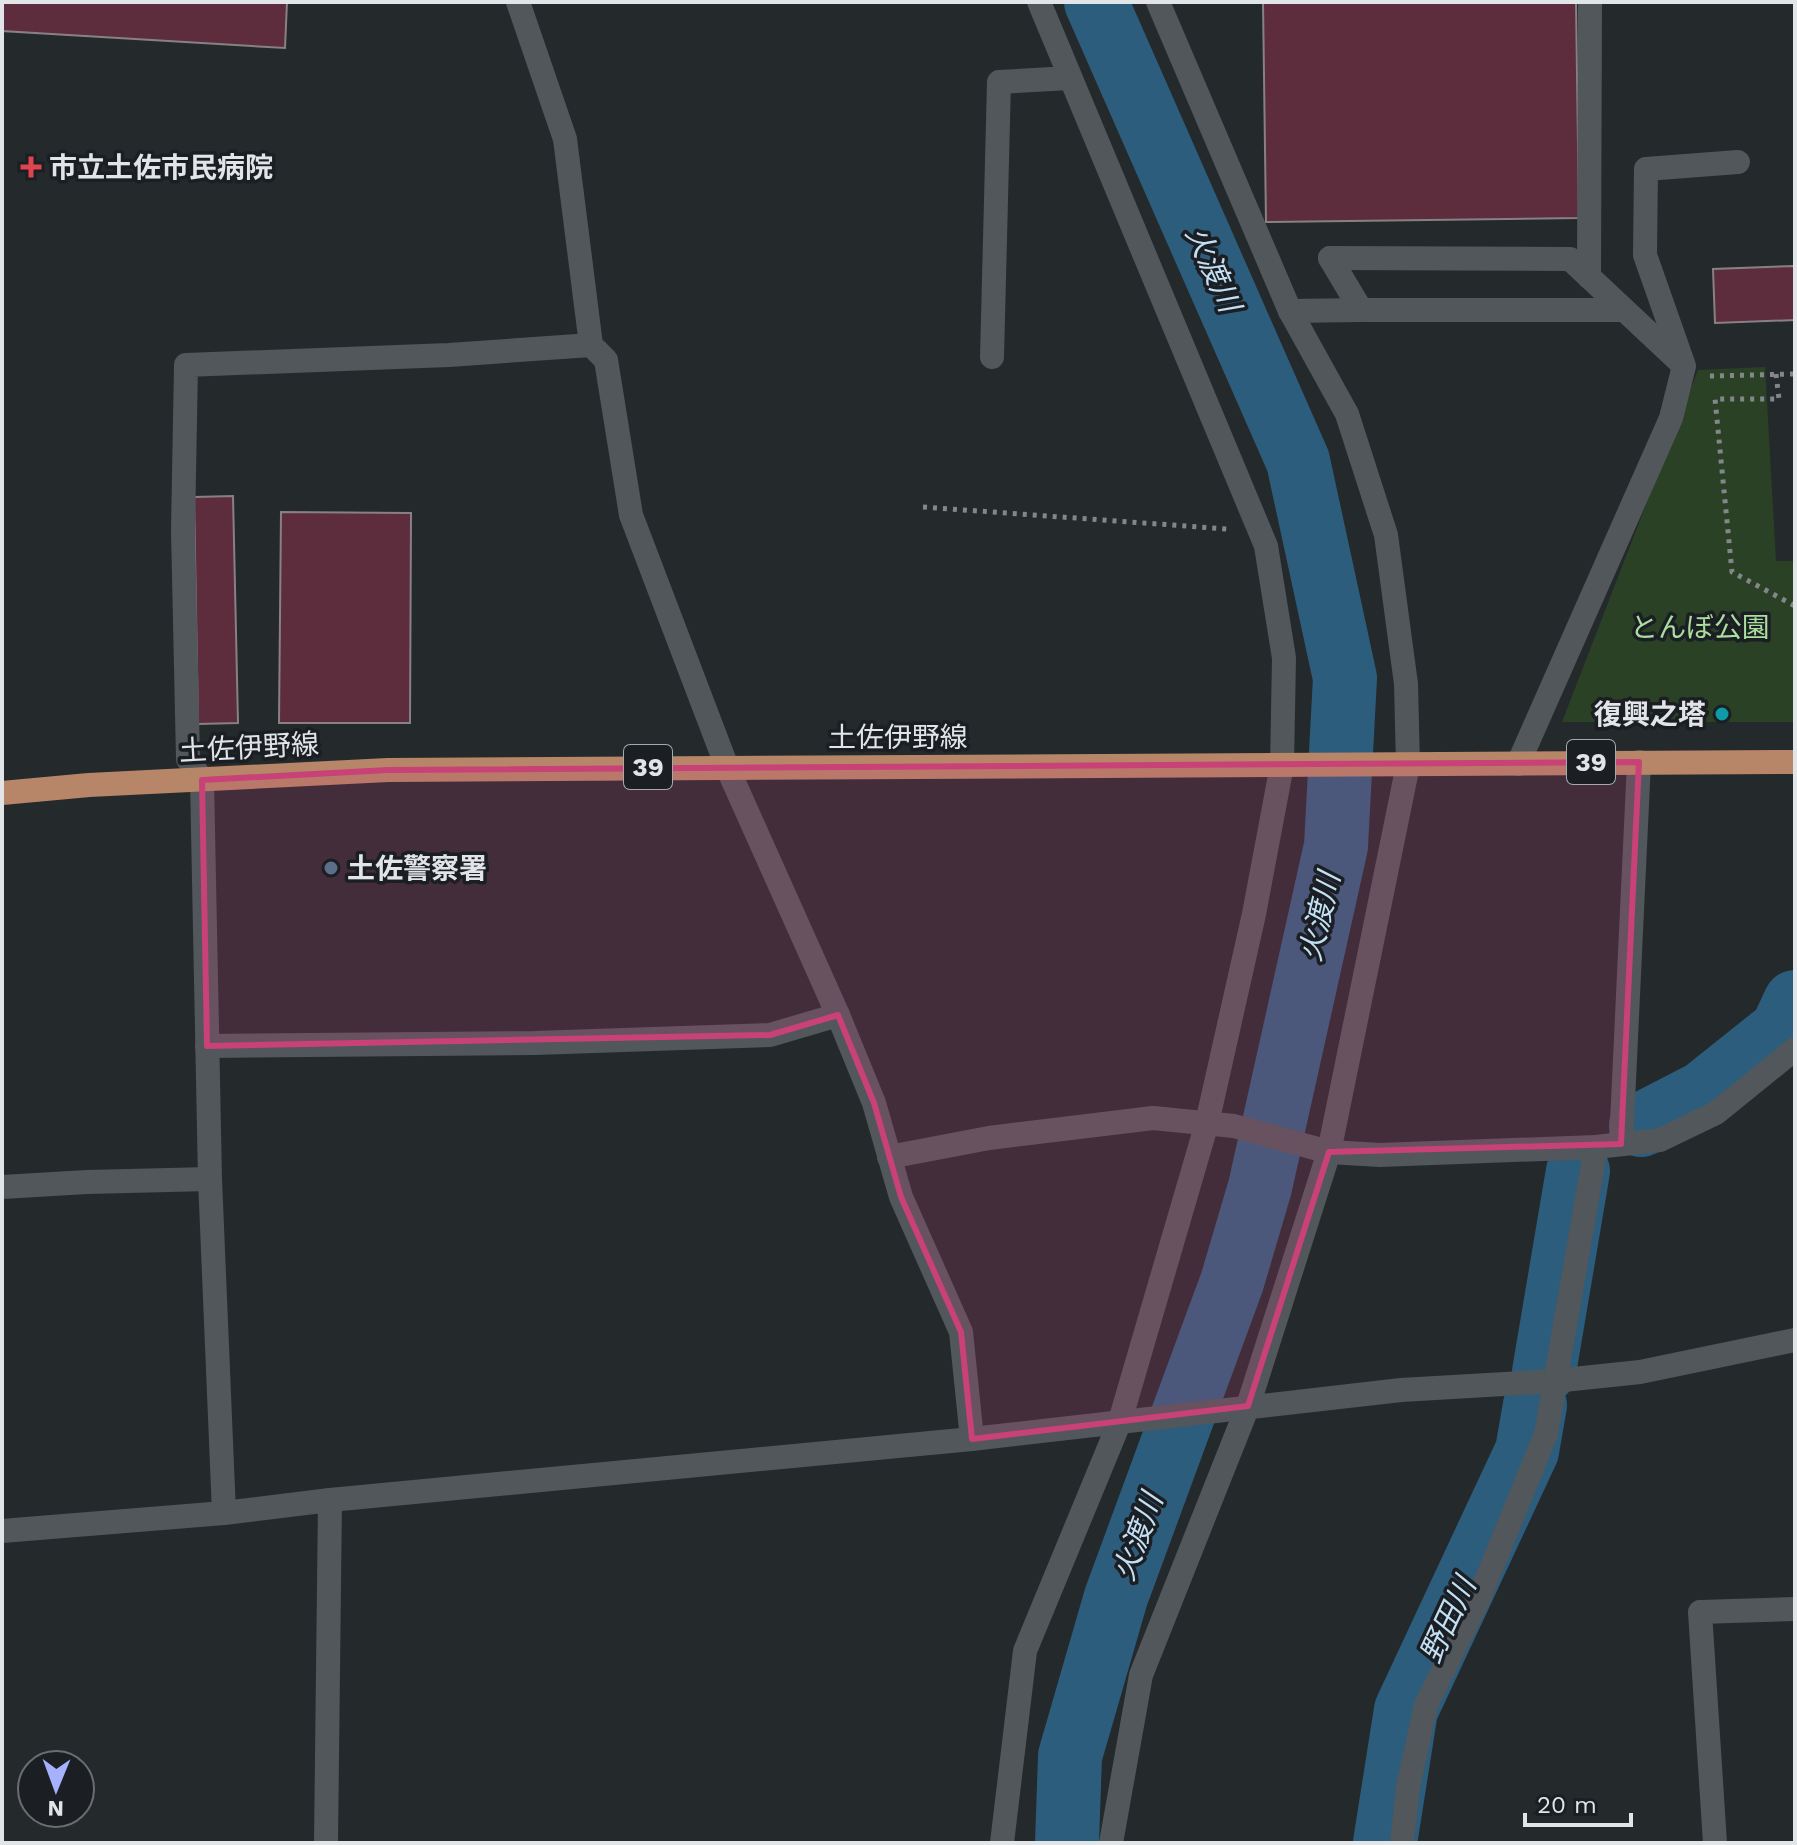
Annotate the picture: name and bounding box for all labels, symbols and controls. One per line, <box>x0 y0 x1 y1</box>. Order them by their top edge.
place label: 市立土佐市民病院 <box>49 151 273 184</box>
marker: 市立土佐市民病院 <box>20 156 42 178</box>
water label: 火渡川 <box>1179 221 1249 320</box>
park label: とんぼ公園 <box>1630 611 1770 644</box>
place label: 復興之塔 <box>1594 698 1706 731</box>
marker: 復興之塔 <box>1713 705 1731 723</box>
street label: 土佐伊野線 <box>828 721 968 754</box>
street label: 土佐伊野線 <box>178 727 320 768</box>
road number: 39 <box>1567 740 1615 784</box>
road number: 39 <box>624 745 672 789</box>
place label: 土佐警察署 <box>347 852 487 885</box>
marker: 土佐警察署 <box>322 859 340 877</box>
water label: 火渡川 <box>1292 866 1347 965</box>
water label: 火渡川 <box>1106 1486 1170 1585</box>
water label: 野田川 <box>1413 1569 1484 1668</box>
north arrow <box>16 1749 96 1829</box>
scale bar <box>1525 1777 1631 1827</box>
text: 20 m <box>1537 1791 1597 1819</box>
text: N <box>47 1796 64 1821</box>

